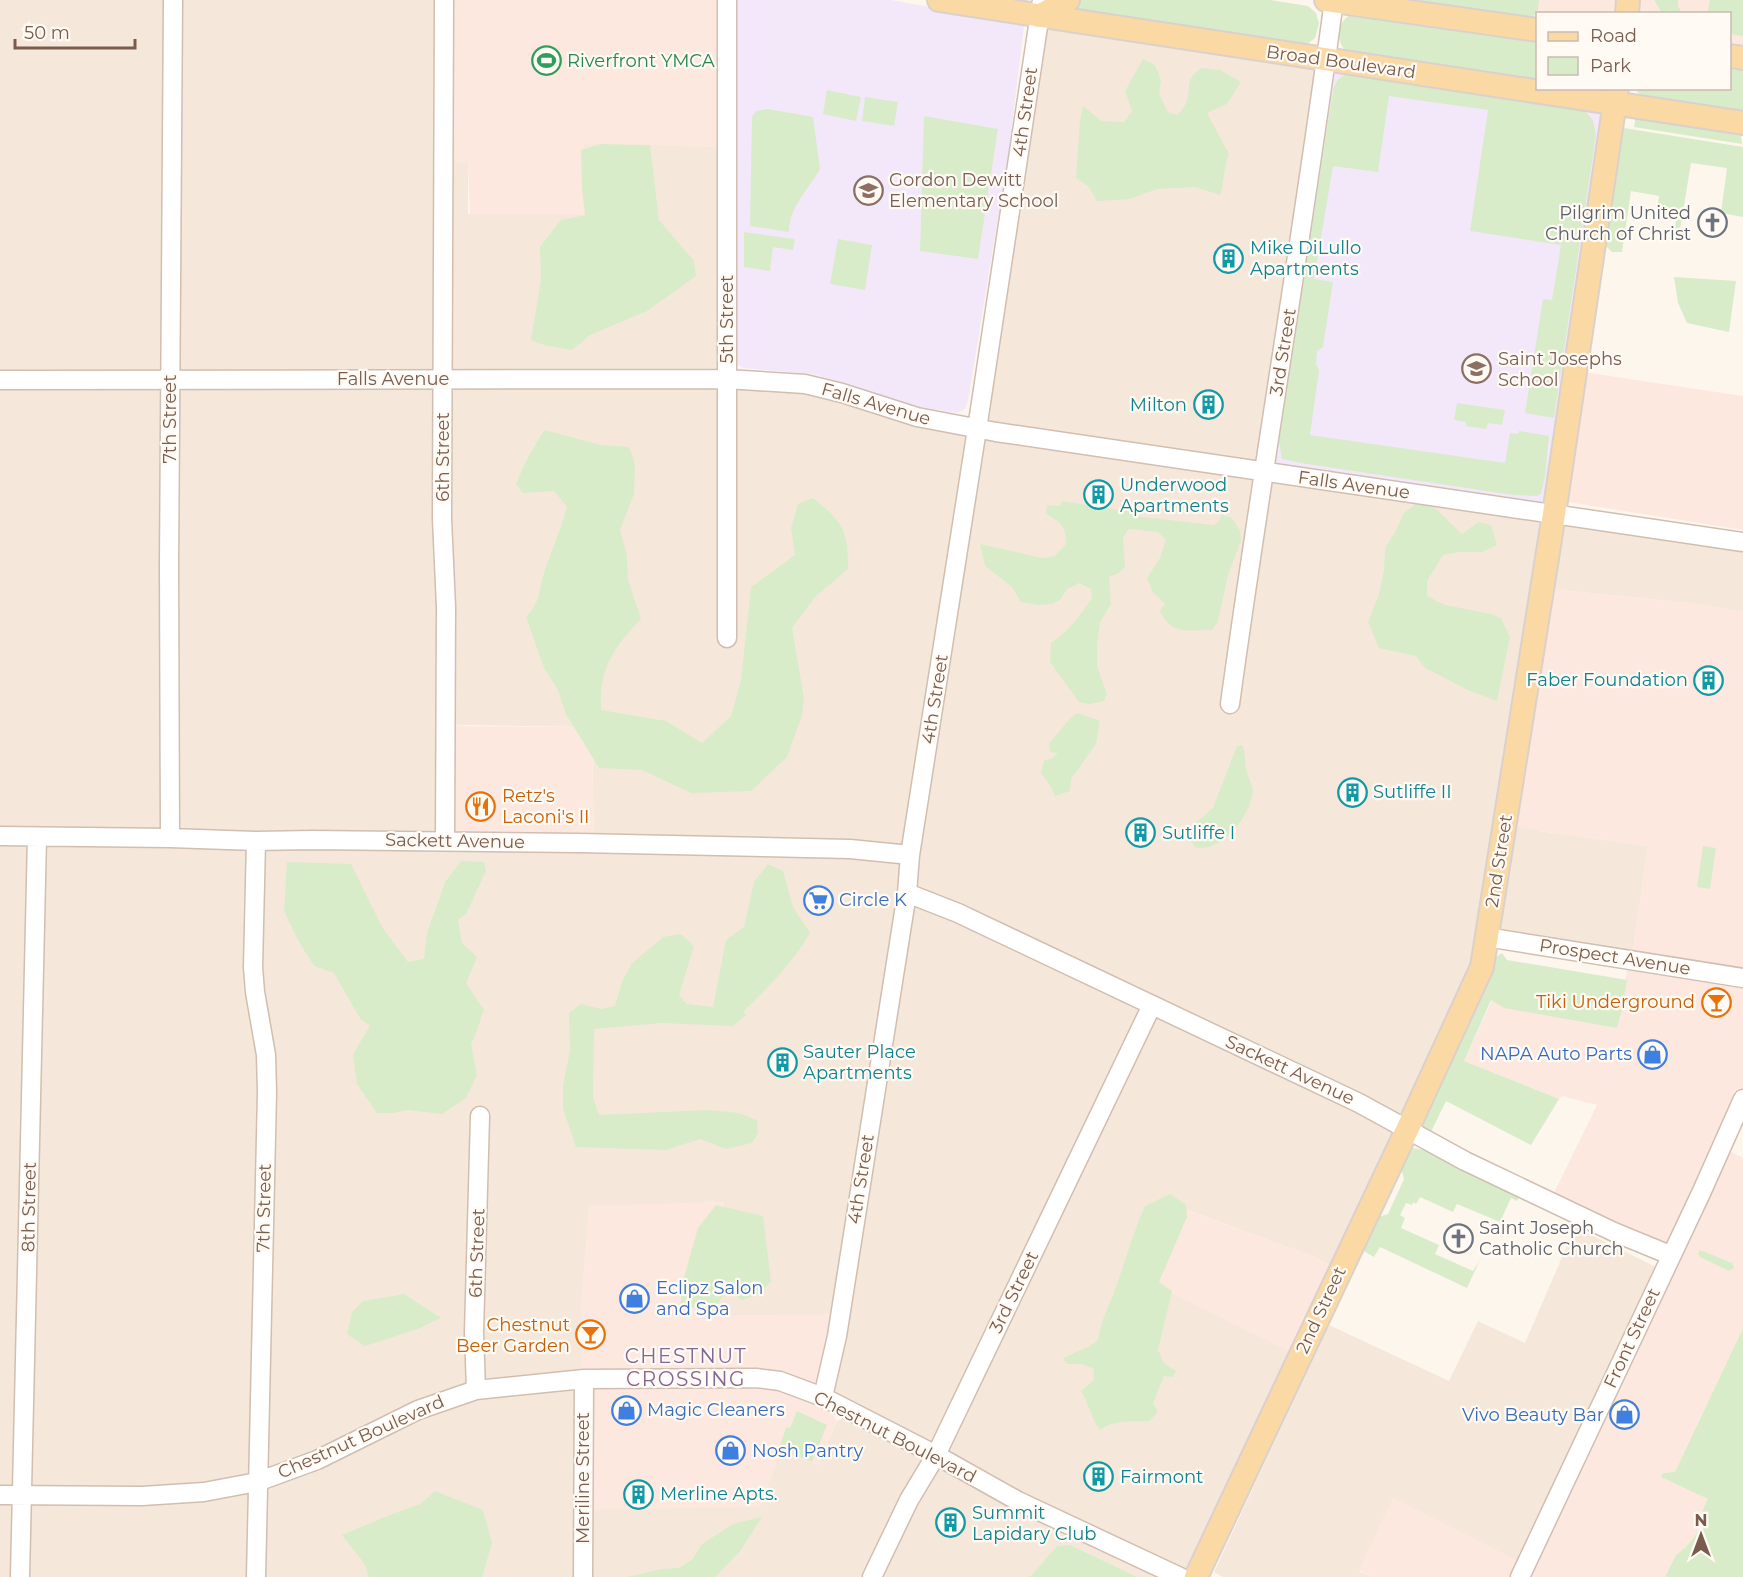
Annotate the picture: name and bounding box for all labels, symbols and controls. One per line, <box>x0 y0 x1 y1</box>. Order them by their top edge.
scale bar <box>15 12 135 50</box>
legend <box>1536 12 1731 90</box>
text: 50 m <box>24 22 70 44</box>
text: Road <box>1590 25 1637 47</box>
street label: Broad Boulevard <box>1265 41 1417 83</box>
sports icon: Riverfront YMCA <box>530 45 562 77</box>
place label: Riverfront YMCA <box>567 50 715 72</box>
text: Park <box>1590 55 1631 77</box>
street label: 4th Street <box>1008 66 1042 158</box>
place label: Gordon Dewitt Elementary School <box>889 169 1059 212</box>
school or university icon: Gordon Dewitt Elementary School <box>852 174 884 206</box>
place label: Pilgrim United Church of Christ <box>1545 202 1691 245</box>
church icon: Pilgrim United Church of Christ <box>1696 207 1728 239</box>
place label: Mike DiLullo Apartments <box>1250 237 1361 280</box>
building icon: Mike DiLullo Apartments <box>1213 242 1245 274</box>
street label: 5th Street <box>716 275 738 363</box>
street label: 3rd Street <box>1265 307 1301 397</box>
place label: Saint Josephs School <box>1498 348 1622 391</box>
school or university icon: Saint Josephs School <box>1461 353 1493 385</box>
street label: Falls Avenue <box>337 368 450 390</box>
street label: 7th Street <box>159 375 181 463</box>
street label: Falls Avenue <box>819 378 933 430</box>
building icon: Milton <box>1192 389 1224 421</box>
place label: Milton <box>1130 394 1187 416</box>
street label: 6th Street <box>432 412 454 502</box>
street label: Falls Avenue <box>1297 466 1411 504</box>
place label: Underwood Apartments <box>1120 474 1229 517</box>
building icon: Underwood Apartments <box>1083 479 1115 511</box>
street label: 4th Street <box>917 653 953 745</box>
building icon: Faber Foundation <box>1693 664 1725 696</box>
place label: Faber Foundation <box>1526 669 1688 691</box>
building icon: Sutliffe II <box>1336 776 1368 808</box>
place label: Sutliffe II <box>1373 781 1452 803</box>
place label: Retz's Laconi's II <box>502 785 590 828</box>
restaurant icon: Retz's Laconi's II <box>465 790 497 822</box>
street label: 2nd Street <box>1481 813 1517 909</box>
building icon: Sutliffe I <box>1125 817 1157 849</box>
place label: Sutliffe I <box>1162 822 1235 844</box>
street label: Sackett Avenue <box>385 829 525 853</box>
supermarket icon: Circle K <box>802 884 834 916</box>
place label: Circle K <box>839 889 907 911</box>
street label: Prospect Avenue <box>1538 934 1692 980</box>
bar icon: Tiki Underground <box>1700 986 1732 1018</box>
place label: Tiki Underground <box>1536 991 1695 1013</box>
street label: Sackett Avenue <box>1222 1030 1358 1110</box>
shop icon: NAPA Auto Parts <box>1637 1038 1669 1070</box>
place label: Sauter Place Apartments <box>803 1041 916 1084</box>
place label: NAPA Auto Parts <box>1480 1043 1632 1065</box>
building icon: Sauter Place Apartments <box>766 1046 798 1078</box>
street label: 4th Street <box>843 1133 879 1225</box>
street label: 8th Street <box>17 1162 41 1252</box>
street label: 7th Street <box>252 1163 276 1253</box>
street label: 6th Street <box>464 1208 490 1298</box>
place label: Saint Joseph Catholic Church <box>1479 1217 1624 1260</box>
church icon: Saint Joseph Catholic Church <box>1442 1222 1474 1254</box>
street label: 3rd Street <box>985 1247 1043 1337</box>
street label: 2nd Street <box>1291 1263 1351 1357</box>
place label: Eclipz Salon and Spa <box>656 1277 764 1320</box>
shop icon: Eclipz Salon and Spa <box>619 1282 651 1314</box>
street label: Front Street <box>1599 1284 1665 1392</box>
place label: Chestnut Beer Garden <box>456 1314 570 1357</box>
bar icon: Chestnut Beer Garden <box>575 1319 607 1351</box>
district label: CHESTNUT CROSSING <box>625 1344 747 1391</box>
street label: Chestnut Boulevard <box>810 1386 980 1488</box>
street label: Chestnut Boulevard <box>274 1390 448 1484</box>
shop icon: Magic Cleaners <box>610 1394 642 1426</box>
place label: Magic Cleaners <box>647 1399 785 1421</box>
shop icon: Vivo Beauty Bar <box>1609 1399 1641 1431</box>
place label: Vivo Beauty Bar <box>1462 1404 1604 1426</box>
street label: Meriline Street <box>572 1412 594 1544</box>
shop icon: Nosh Pantry <box>715 1435 747 1467</box>
place label: Nosh Pantry <box>752 1440 863 1462</box>
building icon: Fairmont <box>1083 1461 1115 1493</box>
place label: Fairmont <box>1120 1466 1203 1488</box>
building icon: Merline Apts. <box>623 1478 655 1510</box>
place label: Merline Apts. <box>660 1483 778 1505</box>
place label: Summit Lapidary Club <box>972 1502 1097 1545</box>
north arrow <box>1671 1505 1731 1565</box>
building icon: Summit Lapidary Club <box>935 1507 967 1539</box>
text: N <box>1695 1511 1707 1530</box>

